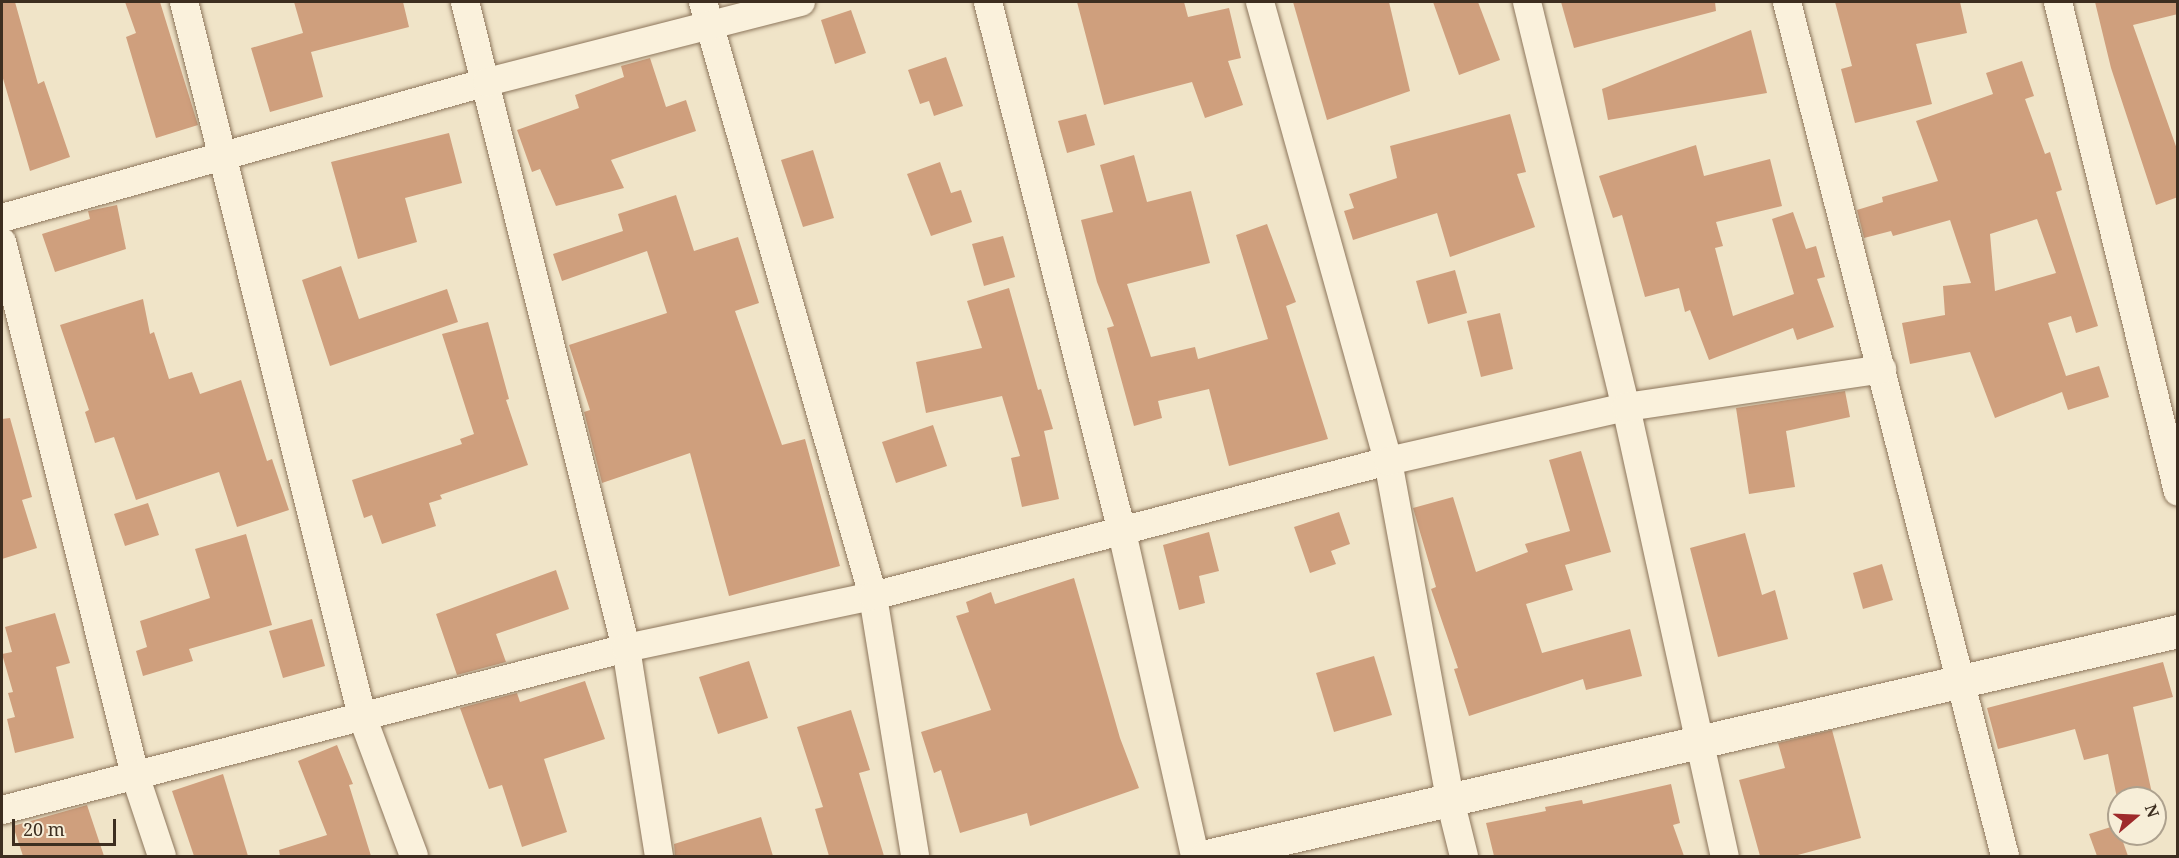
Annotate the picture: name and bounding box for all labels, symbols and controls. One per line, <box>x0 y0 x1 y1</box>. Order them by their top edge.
north arrow <box>2107 786 2167 846</box>
text: N <box>2140 801 2165 820</box>
scale bar <box>15 807 118 845</box>
text: 20 m <box>23 817 65 841</box>

